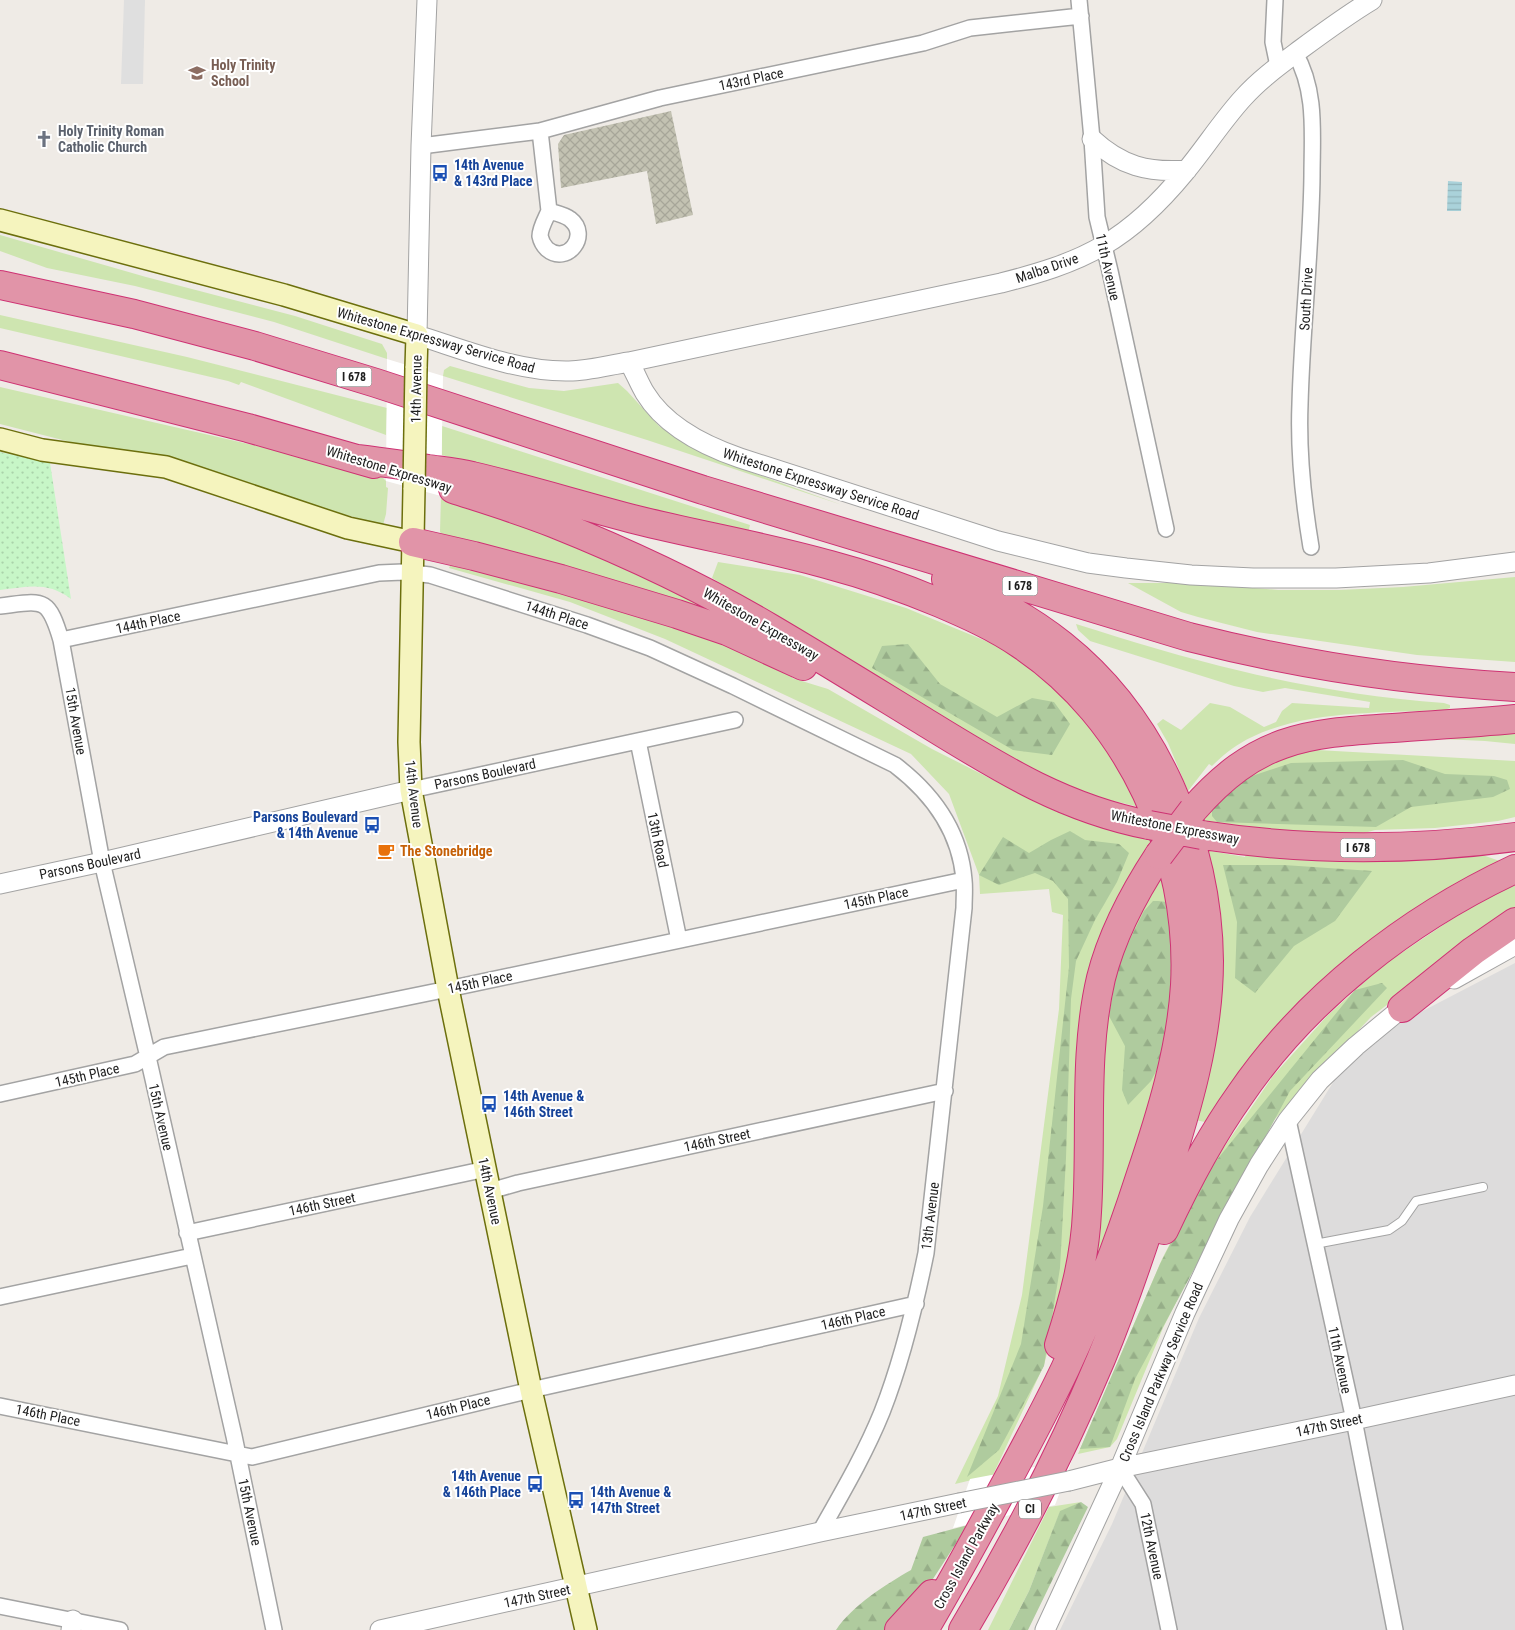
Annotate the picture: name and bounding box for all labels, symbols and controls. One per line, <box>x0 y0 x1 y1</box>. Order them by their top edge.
place label: Holy Trinity School <box>211 57 276 89</box>
school or university icon: Holy Trinity School <box>187 63 207 83</box>
street label: 143rd Place <box>717 64 785 94</box>
place label: Holy Trinity Roman Catholic Church <box>58 123 164 155</box>
church icon: Holy Trinity Roman Catholic Church <box>34 129 54 149</box>
place label: 14th Avenue & 143rd Place <box>454 157 533 189</box>
bus stop icon: 14th Avenue & 143rd Place <box>430 163 450 183</box>
street label: 11th Avenue <box>1093 232 1124 302</box>
street label: Malba Drive <box>1014 250 1081 286</box>
street label: South Drive <box>1296 267 1316 331</box>
street label: Whitestone Expressway Service Road <box>335 304 537 376</box>
street label: 14th Avenue <box>407 354 425 423</box>
road number: I 678 <box>336 368 372 387</box>
street label: Whitestone Expressway <box>324 442 454 496</box>
street label: Whitestone Expressway Service Road <box>721 445 921 523</box>
road number: I 678 <box>1002 576 1038 596</box>
street label: Whitestone Expressway <box>701 584 822 664</box>
street label: 144th Place <box>523 597 591 633</box>
street label: 144th Place <box>114 607 182 637</box>
street label: 15th Avenue <box>62 686 90 756</box>
street label: Parsons Boulevard <box>433 755 537 793</box>
street label: 14th Avenue <box>402 759 426 829</box>
street label: Whitestone Expressway <box>1110 807 1241 847</box>
place label: Parsons Boulevard & 14th Avenue <box>253 809 358 841</box>
street label: 13th Road <box>644 811 672 869</box>
bus stop icon: Parsons Boulevard & 14th Avenue <box>362 815 382 835</box>
road number: I 678 <box>1340 838 1376 858</box>
cafe icon: The Stonebridge <box>376 841 396 861</box>
place label: The Stonebridge <box>400 843 493 859</box>
street label: Parsons Boulevard <box>38 845 142 883</box>
street label: 145th Place <box>842 883 910 913</box>
street label: 145th Place <box>446 967 514 997</box>
street label: 145th Place <box>53 1060 121 1090</box>
street label: 15th Avenue <box>146 1082 177 1152</box>
place label: 14th Avenue & 146th Street <box>503 1088 584 1120</box>
bus stop icon: 14th Avenue & 146th Street <box>479 1094 499 1114</box>
street label: 146th Street <box>682 1125 752 1155</box>
street label: 14th Avenue <box>475 1156 505 1226</box>
street label: 13th Avenue <box>918 1181 942 1251</box>
street label: 146th Street <box>287 1189 357 1219</box>
street label: Cross Island Parkway Service Road <box>1116 1280 1206 1464</box>
street label: 146th Place <box>819 1303 887 1333</box>
street label: 11th Avenue <box>1325 1325 1355 1395</box>
street label: 146th Place <box>424 1391 492 1423</box>
street label: 146th Place <box>14 1401 82 1429</box>
street label: 147th Street <box>1294 1410 1364 1440</box>
place label: 14th Avenue & 146th Place <box>443 1468 521 1500</box>
bus stop icon: 14th Avenue & 146th Place <box>525 1474 545 1494</box>
street label: 15th Avenue <box>235 1477 265 1547</box>
place label: 14th Avenue & 147th Street <box>590 1484 671 1516</box>
bus stop icon: 14th Avenue & 147th Street <box>566 1490 586 1510</box>
street label: 147th Street <box>898 1494 968 1524</box>
street label: Cross Island Parkway <box>930 1500 1002 1612</box>
road number: CI <box>1019 1500 1041 1518</box>
street label: 12th Avenue <box>1137 1511 1167 1581</box>
street label: 147th Street <box>502 1581 572 1611</box>

